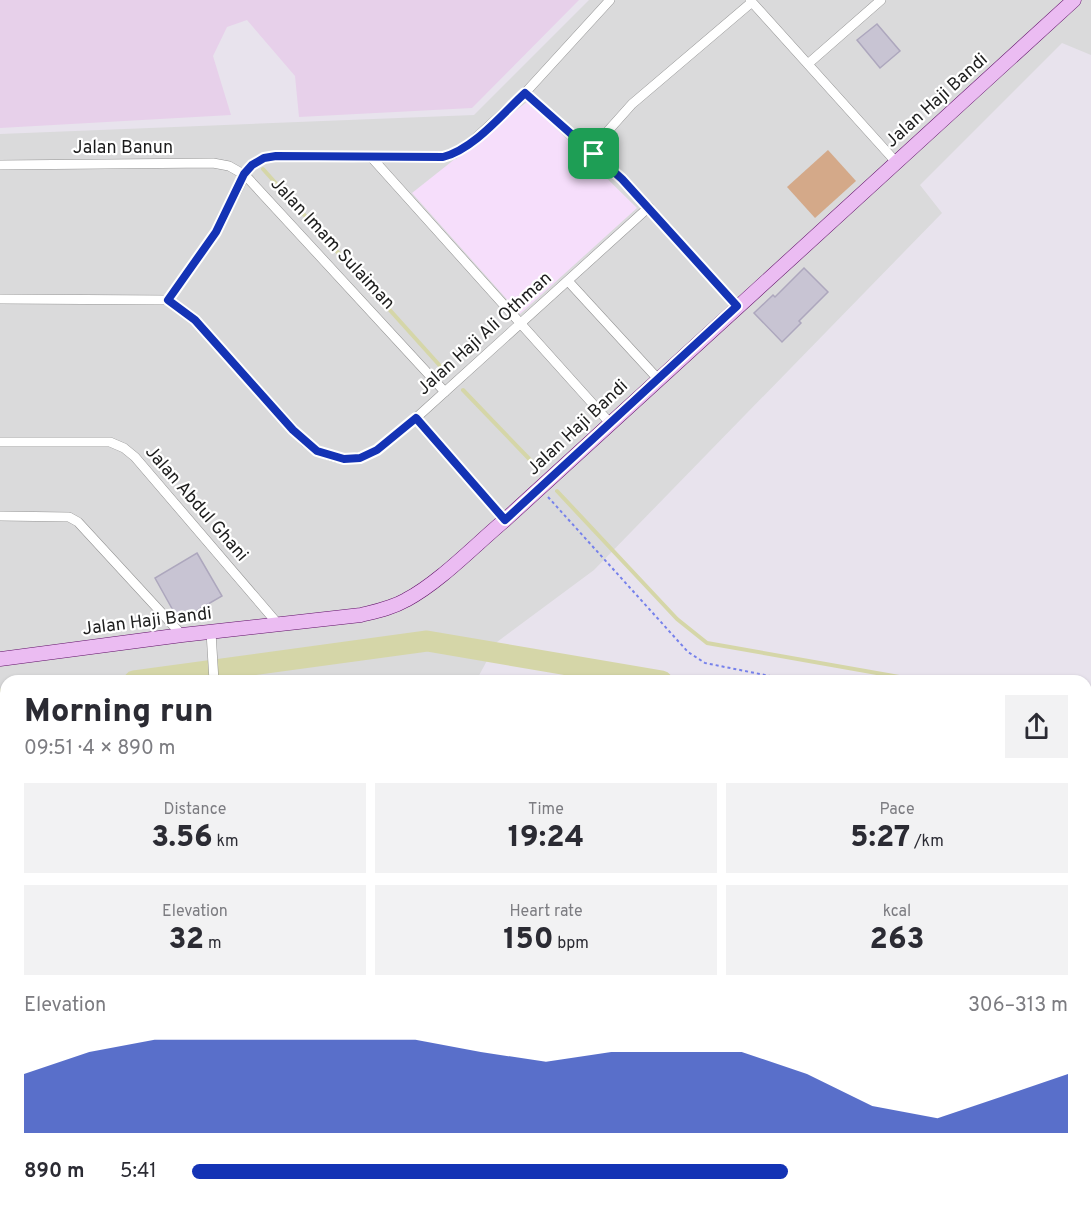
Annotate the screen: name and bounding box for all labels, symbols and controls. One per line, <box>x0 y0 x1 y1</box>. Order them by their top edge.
street label: Jalan Haji Bandi <box>881 49 993 153</box>
pin <box>568 128 619 179</box>
street label: Jalan Banun <box>73 137 173 160</box>
icon: arrive <box>577 137 610 170</box>
street label: Jalan Imam Sulaiman <box>265 173 399 315</box>
street label: Jalan Haji Ali Othman <box>413 267 557 401</box>
street label: Jalan Haji Bandi <box>523 375 633 481</box>
street label: Jalan Abdul Ghani <box>139 441 253 567</box>
street label: Jalan Haji Bandi <box>81 603 213 641</box>
text: Morning run <box>24 692 214 734</box>
button: share <box>1005 695 1068 758</box>
text: 09:51 · 4 × 890 m <box>24 736 175 762</box>
text: Distance <box>164 800 226 820</box>
text: Time <box>528 800 564 820</box>
text: Pace <box>879 800 915 820</box>
text: 3.56 <box>151 820 213 857</box>
text: 19:24 <box>508 820 584 857</box>
text: 5:27 <box>850 820 910 857</box>
text: km <box>213 832 239 852</box>
text: /km <box>910 832 944 852</box>
text: Elevation <box>162 902 228 922</box>
text: Heart rate <box>509 902 583 922</box>
text: kcal <box>883 902 911 922</box>
text: 32 <box>168 922 204 959</box>
text: 150 <box>503 922 554 959</box>
text: 263 <box>870 922 924 959</box>
text: m <box>204 934 222 954</box>
text: bpm <box>554 934 589 954</box>
text: Elevation <box>24 993 106 1019</box>
text: 306–313 m <box>968 993 1068 1019</box>
text: 890 m <box>24 1159 85 1185</box>
text: 5:41 <box>120 1159 157 1185</box>

